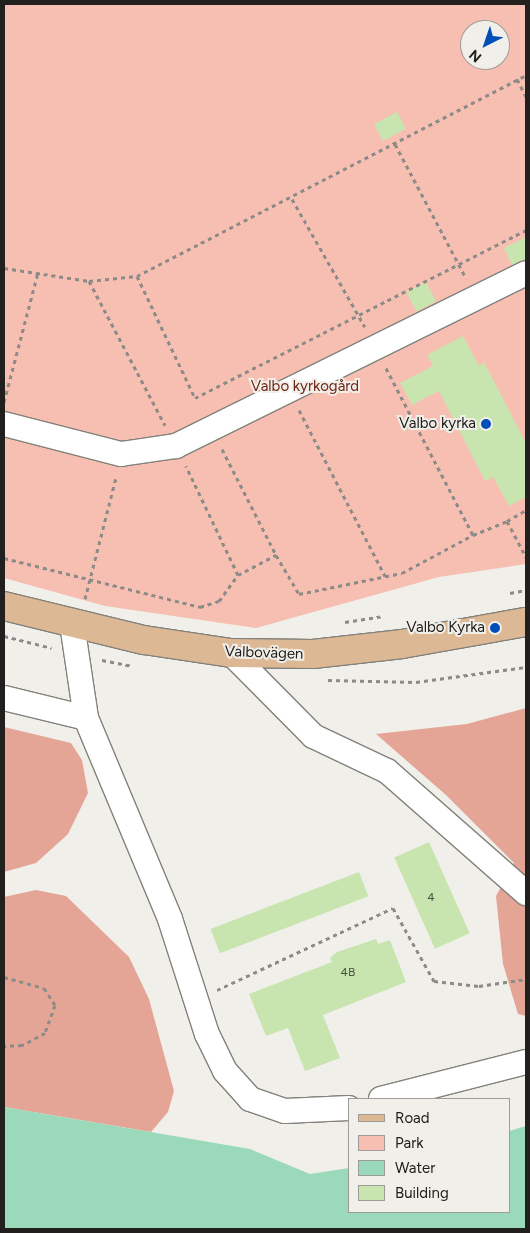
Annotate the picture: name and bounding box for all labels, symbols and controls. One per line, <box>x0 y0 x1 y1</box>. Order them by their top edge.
north arrow <box>460 20 510 70</box>
text: N <box>466 46 485 66</box>
park label: Valbo kyrkogård <box>251 378 359 396</box>
place label: Valbo kyrka <box>399 415 476 433</box>
marker: Valbo kyrka <box>480 418 492 430</box>
place label: Valbo Kyrka <box>406 619 485 637</box>
marker: Valbo Kyrka <box>489 622 501 634</box>
street label: Valbovägen <box>224 643 304 663</box>
house number: 4 <box>427 891 435 905</box>
house number: 4B <box>341 966 355 980</box>
legend <box>348 1098 510 1213</box>
text: Road <box>395 1109 430 1127</box>
text: Park <box>395 1134 424 1152</box>
text: Water <box>395 1159 435 1177</box>
text: Building <box>395 1184 449 1202</box>

